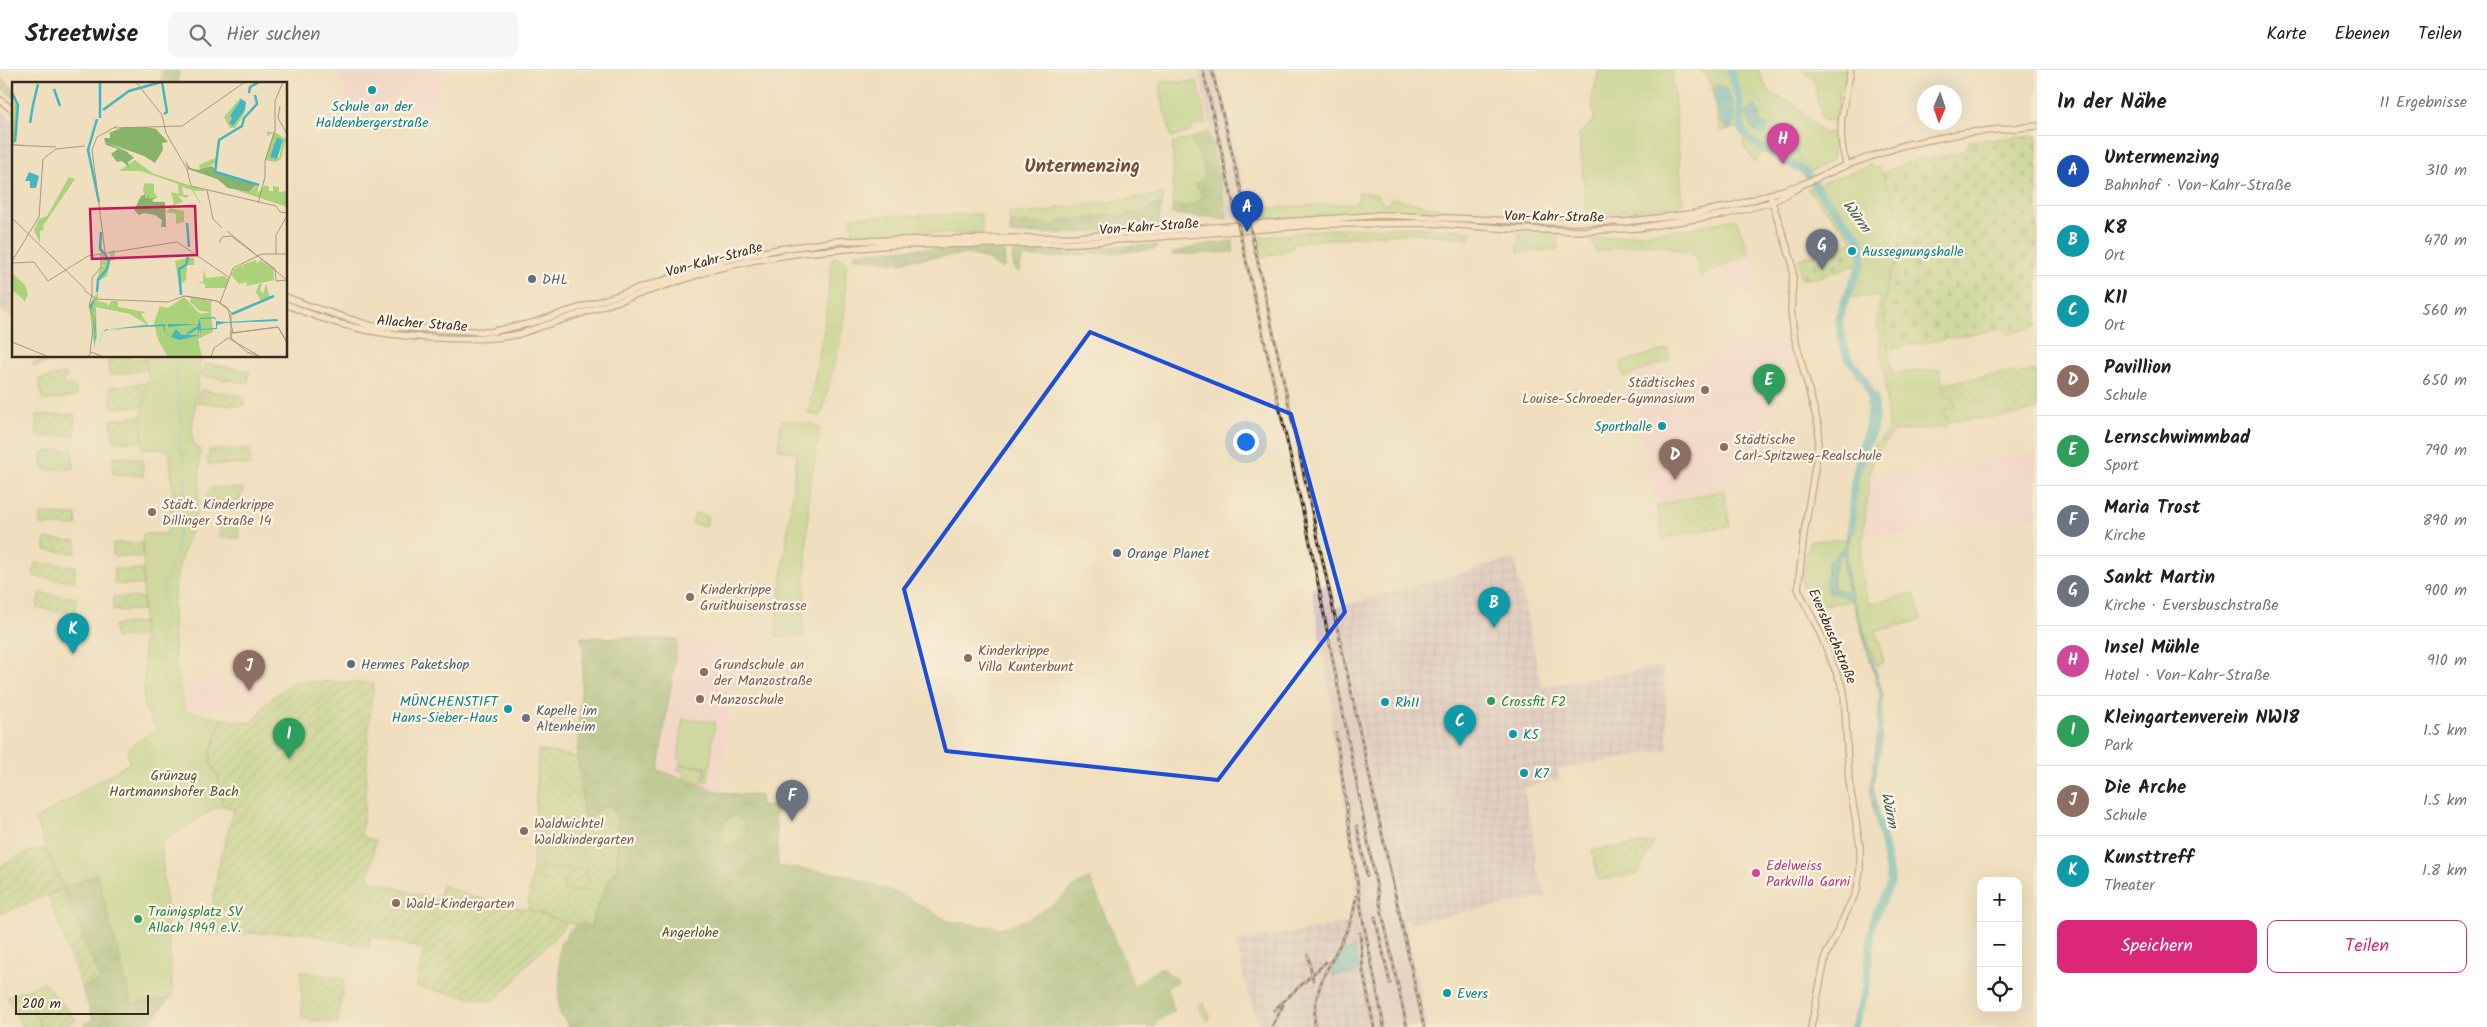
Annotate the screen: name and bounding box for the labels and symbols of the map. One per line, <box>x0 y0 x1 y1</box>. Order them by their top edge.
inset map <box>12 82 288 358</box>
marker: Schule an der Haldenbergerstraße <box>366 84 378 96</box>
north arrow <box>1917 85 1962 130</box>
place label: Schule an der Haldenbergerstraße <box>315 96 429 134</box>
pin: H <box>1767 123 1799 164</box>
district label: Untermenzing <box>1024 152 1140 182</box>
pin: A <box>1231 191 1263 232</box>
water label: Würm <box>1836 195 1877 239</box>
street label: Von-Kahr-Straße <box>1504 205 1605 229</box>
street label: Von-Kahr-Straße <box>1099 213 1200 241</box>
pin: G <box>1806 229 1838 270</box>
street label: Von-Kahr-Straße <box>663 236 766 283</box>
place label: Aussegnungshalle <box>1862 241 1964 263</box>
marker: Aussegnungshalle <box>1846 245 1858 257</box>
place label: DHL <box>542 269 568 291</box>
marker: DHL <box>526 273 538 285</box>
street label: Allacher Straße <box>376 310 469 338</box>
pin: E <box>1753 364 1785 405</box>
place label: Städtisches Louise-Schroeder-Gymnasium <box>1522 372 1695 410</box>
marker: Städtisches Louise-Schroeder-Gymnasium <box>1699 384 1711 396</box>
place label: Sporthalle <box>1594 416 1653 438</box>
marker: Sporthalle <box>1656 420 1668 432</box>
your location <box>1233 429 1259 455</box>
place label: Städtische Carl-Spitzweg-Realschule <box>1734 429 1883 467</box>
pin: D <box>1659 439 1691 480</box>
marker: Städtische Carl-Spitzweg-Realschule <box>1718 441 1730 453</box>
place label: Städt. Kinderkrippe Dillinger Straße 14 <box>162 494 275 532</box>
marker: Städt. Kinderkrippe Dillinger Straße 14 <box>146 506 158 518</box>
place label: Orange Planet <box>1127 543 1210 565</box>
marker: Orange Planet <box>1111 547 1123 559</box>
place label: Kinderkrippe Gruithuisenstrasse <box>700 579 807 617</box>
street label: Eversbuschstraße <box>1802 585 1862 688</box>
pin: B <box>1478 587 1510 628</box>
marker: Kinderkrippe Gruithuisenstrasse <box>684 591 696 603</box>
pin: K <box>57 613 89 654</box>
place label: Kinderkrippe Villa Kunterbunt <box>978 640 1074 678</box>
pin: J <box>233 650 265 691</box>
marker: Kinderkrippe Villa Kunterbunt <box>962 652 974 664</box>
place label: Hermes Paketshop <box>361 654 470 676</box>
place label: Grundschule an der Manzostraße <box>714 654 813 692</box>
marker: Hermes Paketshop <box>345 658 357 670</box>
marker: Grundschule an der Manzostraße <box>698 666 710 678</box>
place label: Manzoschule <box>710 689 784 711</box>
place label: MÜNCHENSTIFT Hans-Sieber-Haus <box>392 691 500 729</box>
place label: Crossfit F2 <box>1501 691 1566 713</box>
place label: RhII <box>1395 692 1419 714</box>
marker: Manzoschule <box>694 693 706 705</box>
marker: Crossfit F2 <box>1485 695 1497 707</box>
marker: RhII <box>1379 696 1391 708</box>
place label: Kapelle im Altenheim <box>536 700 597 738</box>
marker: MÜNCHENSTIFT Hans-Sieber-Haus <box>502 703 514 715</box>
pin: C <box>1444 705 1476 746</box>
marker: Kapelle im Altenheim <box>520 712 532 724</box>
pin: I <box>273 718 305 759</box>
place label: K5 <box>1523 724 1540 746</box>
marker: K5 <box>1507 728 1519 740</box>
place label: K7 <box>1534 763 1549 785</box>
park label: Grünzug Hartmannshofer Bach <box>109 765 239 803</box>
marker: K7 <box>1518 767 1530 779</box>
pin: F <box>776 780 808 821</box>
water label: Würm <box>1874 790 1905 831</box>
place label: Waldwichtel Waldkindergarten <box>534 813 634 851</box>
marker: Waldwichtel Waldkindergarten <box>518 825 530 837</box>
place label: Edelweiss Parkvilla Garni <box>1766 855 1851 893</box>
marker: Edelweiss Parkvilla Garni <box>1750 867 1762 879</box>
place label: Wald-Kindergarten <box>406 893 514 915</box>
marker: Wald-Kindergarten <box>390 897 402 909</box>
place label: Trainigsplatz SV Allach 1949 e.V. <box>148 901 244 939</box>
marker: Trainigsplatz SV Allach 1949 e.V. <box>132 913 144 925</box>
park label: Angerlohe <box>661 922 719 944</box>
place label: Evers <box>1457 983 1488 1005</box>
marker: Evers <box>1441 987 1453 999</box>
scale bar <box>15 992 149 1015</box>

